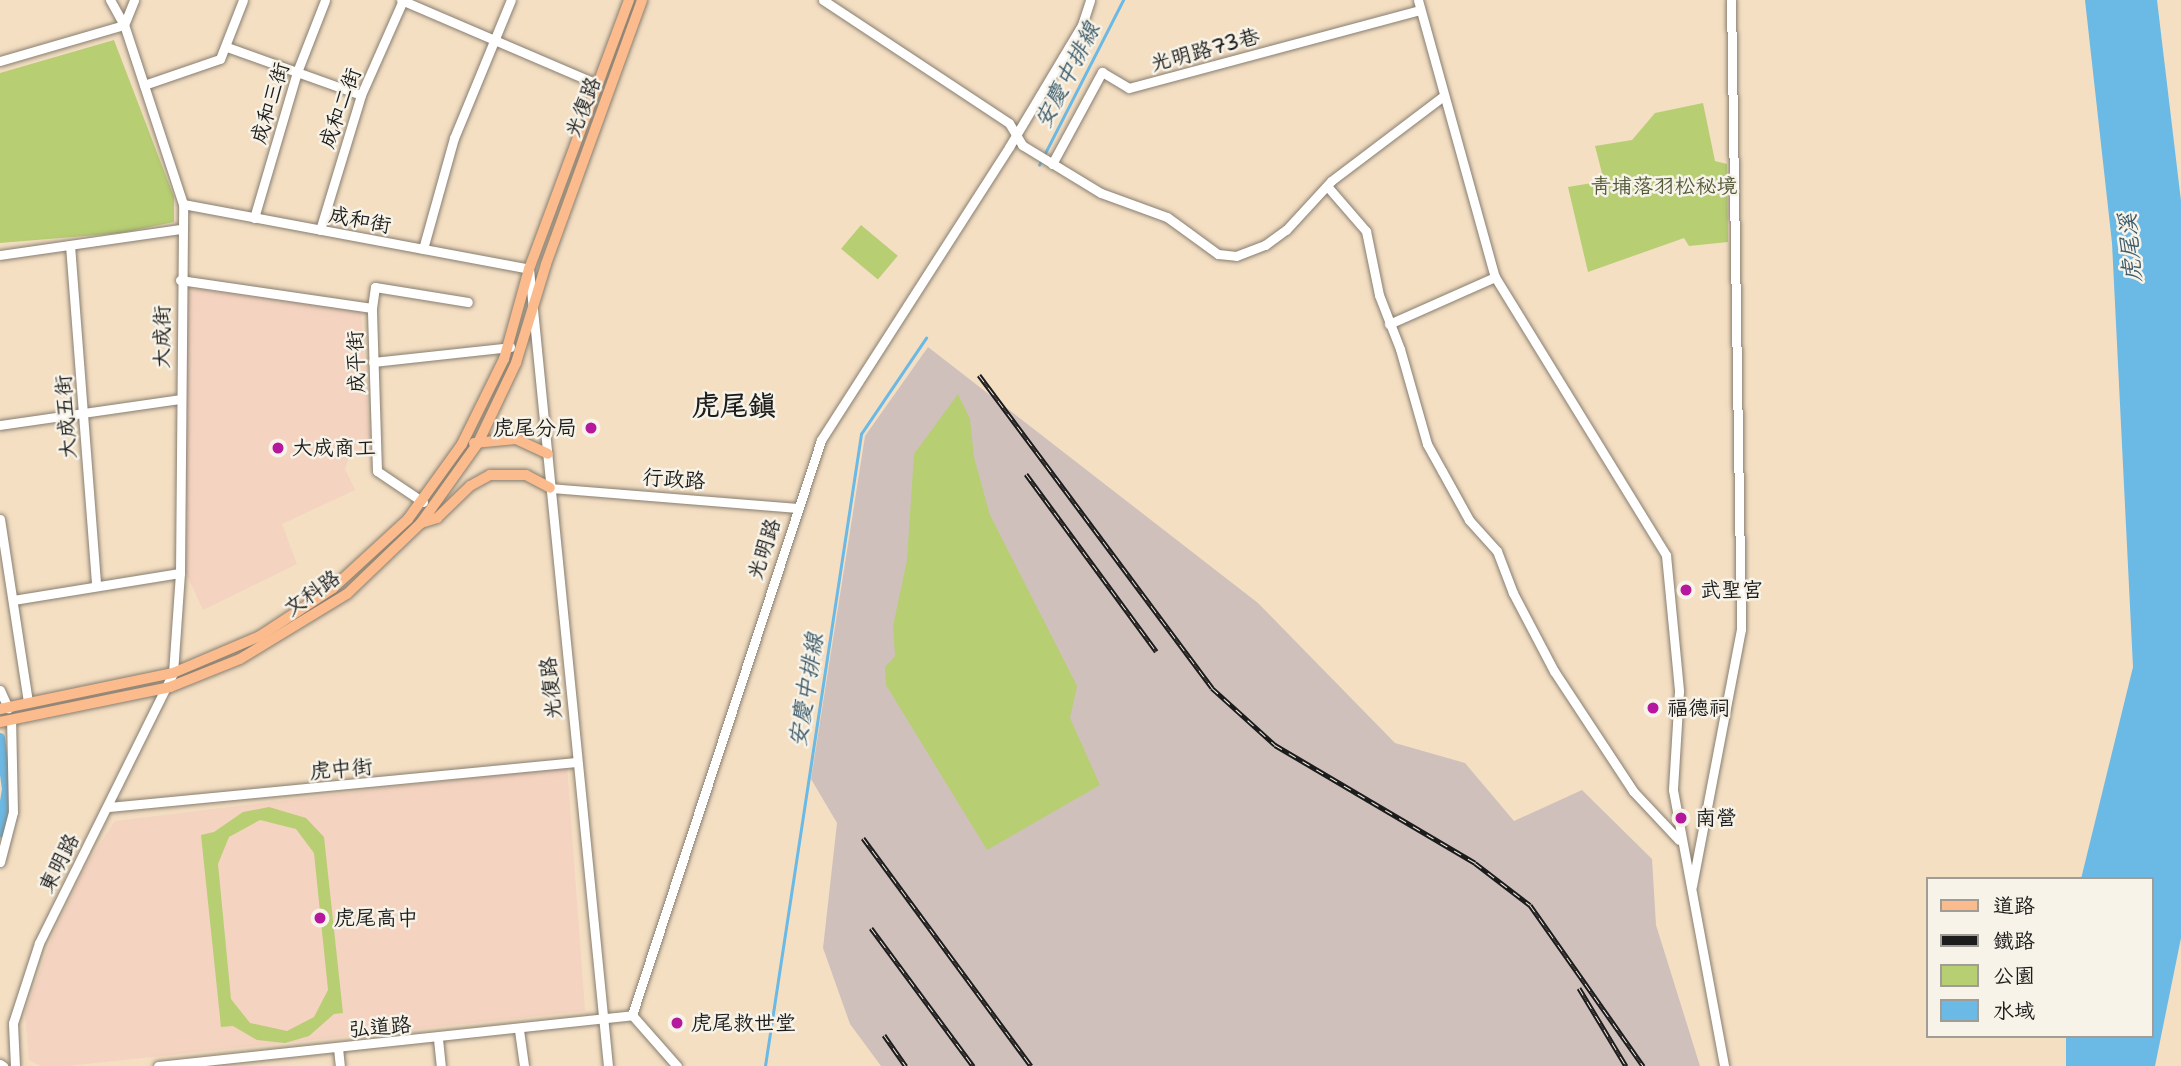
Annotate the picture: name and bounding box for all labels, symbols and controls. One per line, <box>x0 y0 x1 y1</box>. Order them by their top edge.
water label: 安慶中排線 <box>1029 18 1105 132</box>
street label: 光明路73巷 <box>1148 23 1262 77</box>
street label: 成和三街 <box>246 59 294 147</box>
street label: 成和二街 <box>314 64 366 152</box>
street label: 光復路 <box>560 73 606 141</box>
park label: 青埔落羽松秘境 <box>1591 173 1737 199</box>
street label: 成和街 <box>327 202 393 238</box>
water label: 虎尾溪 <box>2113 212 2147 284</box>
street label: 大成街 <box>149 306 175 368</box>
street label: 成平街 <box>342 330 370 394</box>
street label: 大成五街 <box>51 374 81 460</box>
district label: 虎尾鎮 <box>692 388 776 422</box>
place label: 虎尾分局 <box>493 415 577 441</box>
marker: 虎尾分局 <box>583 420 599 436</box>
place label: 大成商工 <box>292 435 376 461</box>
marker: 大成商工 <box>270 440 286 456</box>
street label: 行政路 <box>642 464 706 494</box>
street label: 光明路 <box>742 515 786 583</box>
street label: 文科路 <box>279 565 345 621</box>
place label: 武聖宮 <box>1700 577 1763 603</box>
marker: 武聖宮 <box>1678 582 1694 598</box>
water label: 安慶中排線 <box>783 631 829 749</box>
street label: 光復路 <box>535 655 567 721</box>
place label: 福德祠 <box>1667 695 1730 721</box>
marker: 福德祠 <box>1645 700 1661 716</box>
street label: 虎中街 <box>309 754 373 784</box>
place label: 南營 <box>1695 805 1737 831</box>
marker: 南營 <box>1673 810 1689 826</box>
street label: 東明路 <box>33 829 85 897</box>
legend <box>1926 877 2153 1038</box>
text: 道路 <box>1993 892 2035 920</box>
place label: 虎尾高中 <box>334 905 418 931</box>
marker: 虎尾高中 <box>312 910 328 926</box>
text: 鐵路 <box>1993 927 2035 955</box>
text: 公園 <box>1993 962 2035 990</box>
text: 水域 <box>1993 997 2035 1025</box>
place label: 虎尾救世堂 <box>691 1010 796 1036</box>
street label: 弘道路 <box>348 1012 412 1042</box>
marker: 虎尾救世堂 <box>669 1015 685 1031</box>

